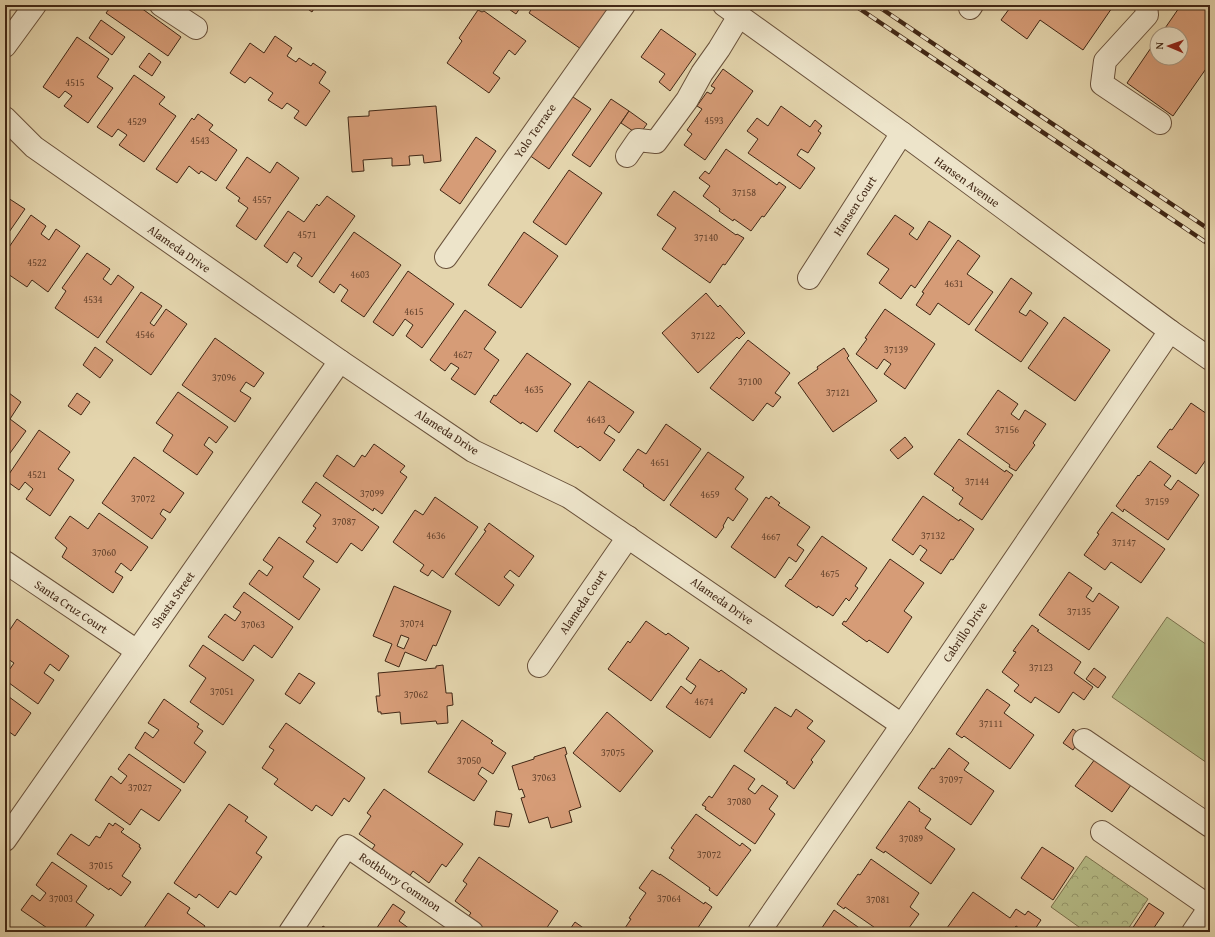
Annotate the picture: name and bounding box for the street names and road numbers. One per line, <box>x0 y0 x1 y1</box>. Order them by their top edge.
street label: Yolo Terrace <box>510 100 560 161</box>
street label: Hansen Avenue <box>931 152 1004 211</box>
street label: Hansen Court <box>829 172 881 239</box>
street label: Alameda Drive <box>144 221 215 277</box>
street label: Alameda Drive <box>412 404 483 459</box>
street label: Alameda Court <box>555 565 611 637</box>
street label: Shasta Street <box>147 567 199 632</box>
street label: Alameda Drive <box>687 573 758 629</box>
street label: Santa Cruz Court <box>31 576 112 638</box>
street label: Cabrillo Drive <box>938 598 991 665</box>
street label: Rothbury Common <box>356 848 445 915</box>

